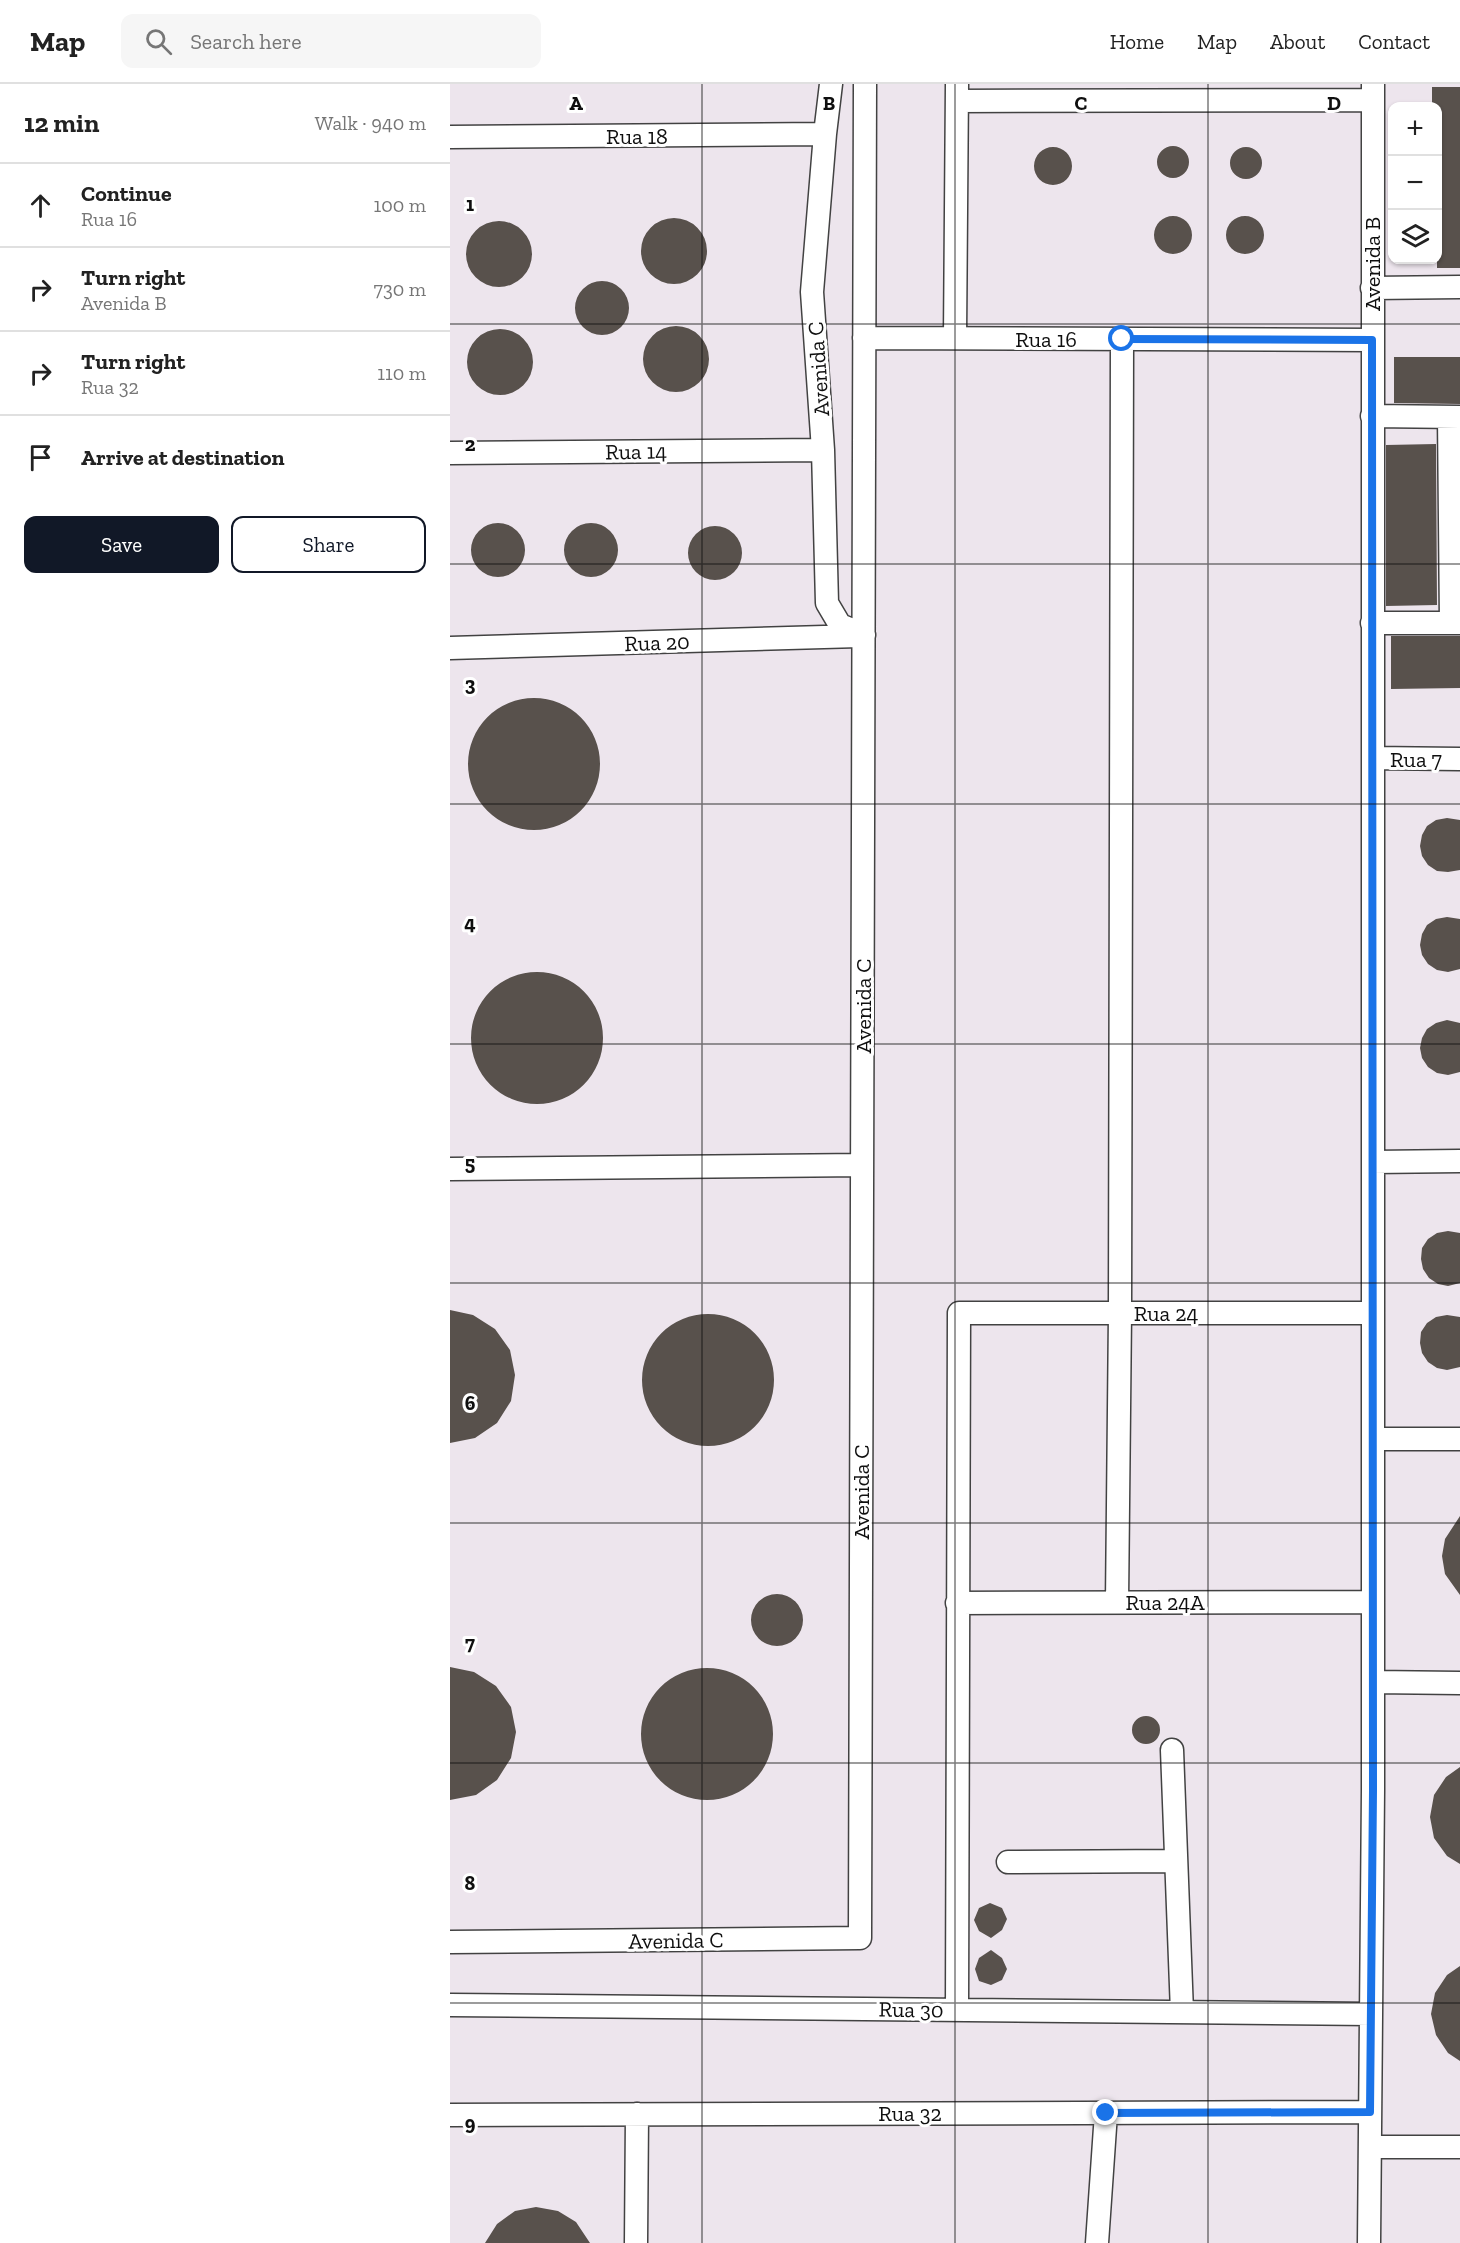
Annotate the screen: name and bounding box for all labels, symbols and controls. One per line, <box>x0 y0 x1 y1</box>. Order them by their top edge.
search box <box>121 14 541 68</box>
text: Map <box>30 25 85 58</box>
icon: search <box>142 25 175 58</box>
text: Search here <box>190 28 302 55</box>
text: Home <box>1110 29 1164 54</box>
text: Map <box>1197 29 1237 54</box>
text: About <box>1270 29 1325 54</box>
text: Contact <box>1358 29 1430 54</box>
text: A <box>569 91 583 115</box>
text: B <box>823 91 835 115</box>
text: C <box>1075 91 1088 115</box>
text: D <box>1327 91 1341 115</box>
map controls <box>1388 102 1442 264</box>
button: + <box>1388 102 1442 156</box>
text: 12 min <box>24 107 99 139</box>
text: Walk · 940 m <box>315 111 426 135</box>
street label: Rua 18 <box>606 123 668 150</box>
button: − <box>1388 156 1442 210</box>
text: Continue <box>81 180 172 207</box>
icon: ahead <box>24 189 57 222</box>
text: 1 <box>466 192 474 216</box>
text: 100 m <box>373 193 426 217</box>
text: Rua 16 <box>81 207 137 231</box>
button: layers <box>1388 210 1442 264</box>
street label: Avenida B <box>1359 217 1386 311</box>
text: Turn right <box>81 264 185 291</box>
icon: right <box>24 273 57 306</box>
text: 730 m <box>373 277 426 301</box>
text: Avenida B <box>81 291 167 315</box>
street label: Avenida C <box>802 321 835 417</box>
route start <box>1108 325 1134 351</box>
street label: Rua 16 <box>1015 326 1077 353</box>
text: Turn right <box>81 348 185 375</box>
icon: right <box>24 357 57 390</box>
text: 110 m <box>377 361 426 385</box>
text: Rua 32 <box>81 375 139 399</box>
text: 2 <box>465 432 476 456</box>
street label: Rua 14 <box>605 437 667 466</box>
icon: arrive <box>24 441 57 474</box>
text: Arrive at destination <box>81 444 284 471</box>
button: Save <box>24 516 219 573</box>
button: Share <box>231 516 426 573</box>
street label: Rua 20 <box>624 628 690 657</box>
text: 3 <box>465 672 476 696</box>
street label: Rua 7 <box>1390 746 1443 773</box>
text: 4 <box>464 911 476 935</box>
street label: Avenida C <box>850 958 877 1054</box>
text: 5 <box>465 1151 475 1175</box>
street label: Rua 24 <box>1134 1300 1198 1327</box>
text: 6 <box>465 1391 476 1415</box>
street label: Avenida C <box>848 1444 875 1540</box>
street label: Rua 24A <box>1126 1589 1205 1616</box>
text: 7 <box>465 1631 475 1655</box>
text: 8 <box>465 1871 476 1895</box>
street label: Avenida C <box>628 1926 724 1955</box>
street label: Rua 30 <box>878 1995 944 2024</box>
route end <box>1092 2099 1118 2125</box>
street label: Rua 32 <box>878 2100 942 2127</box>
text: 9 <box>465 2111 476 2135</box>

